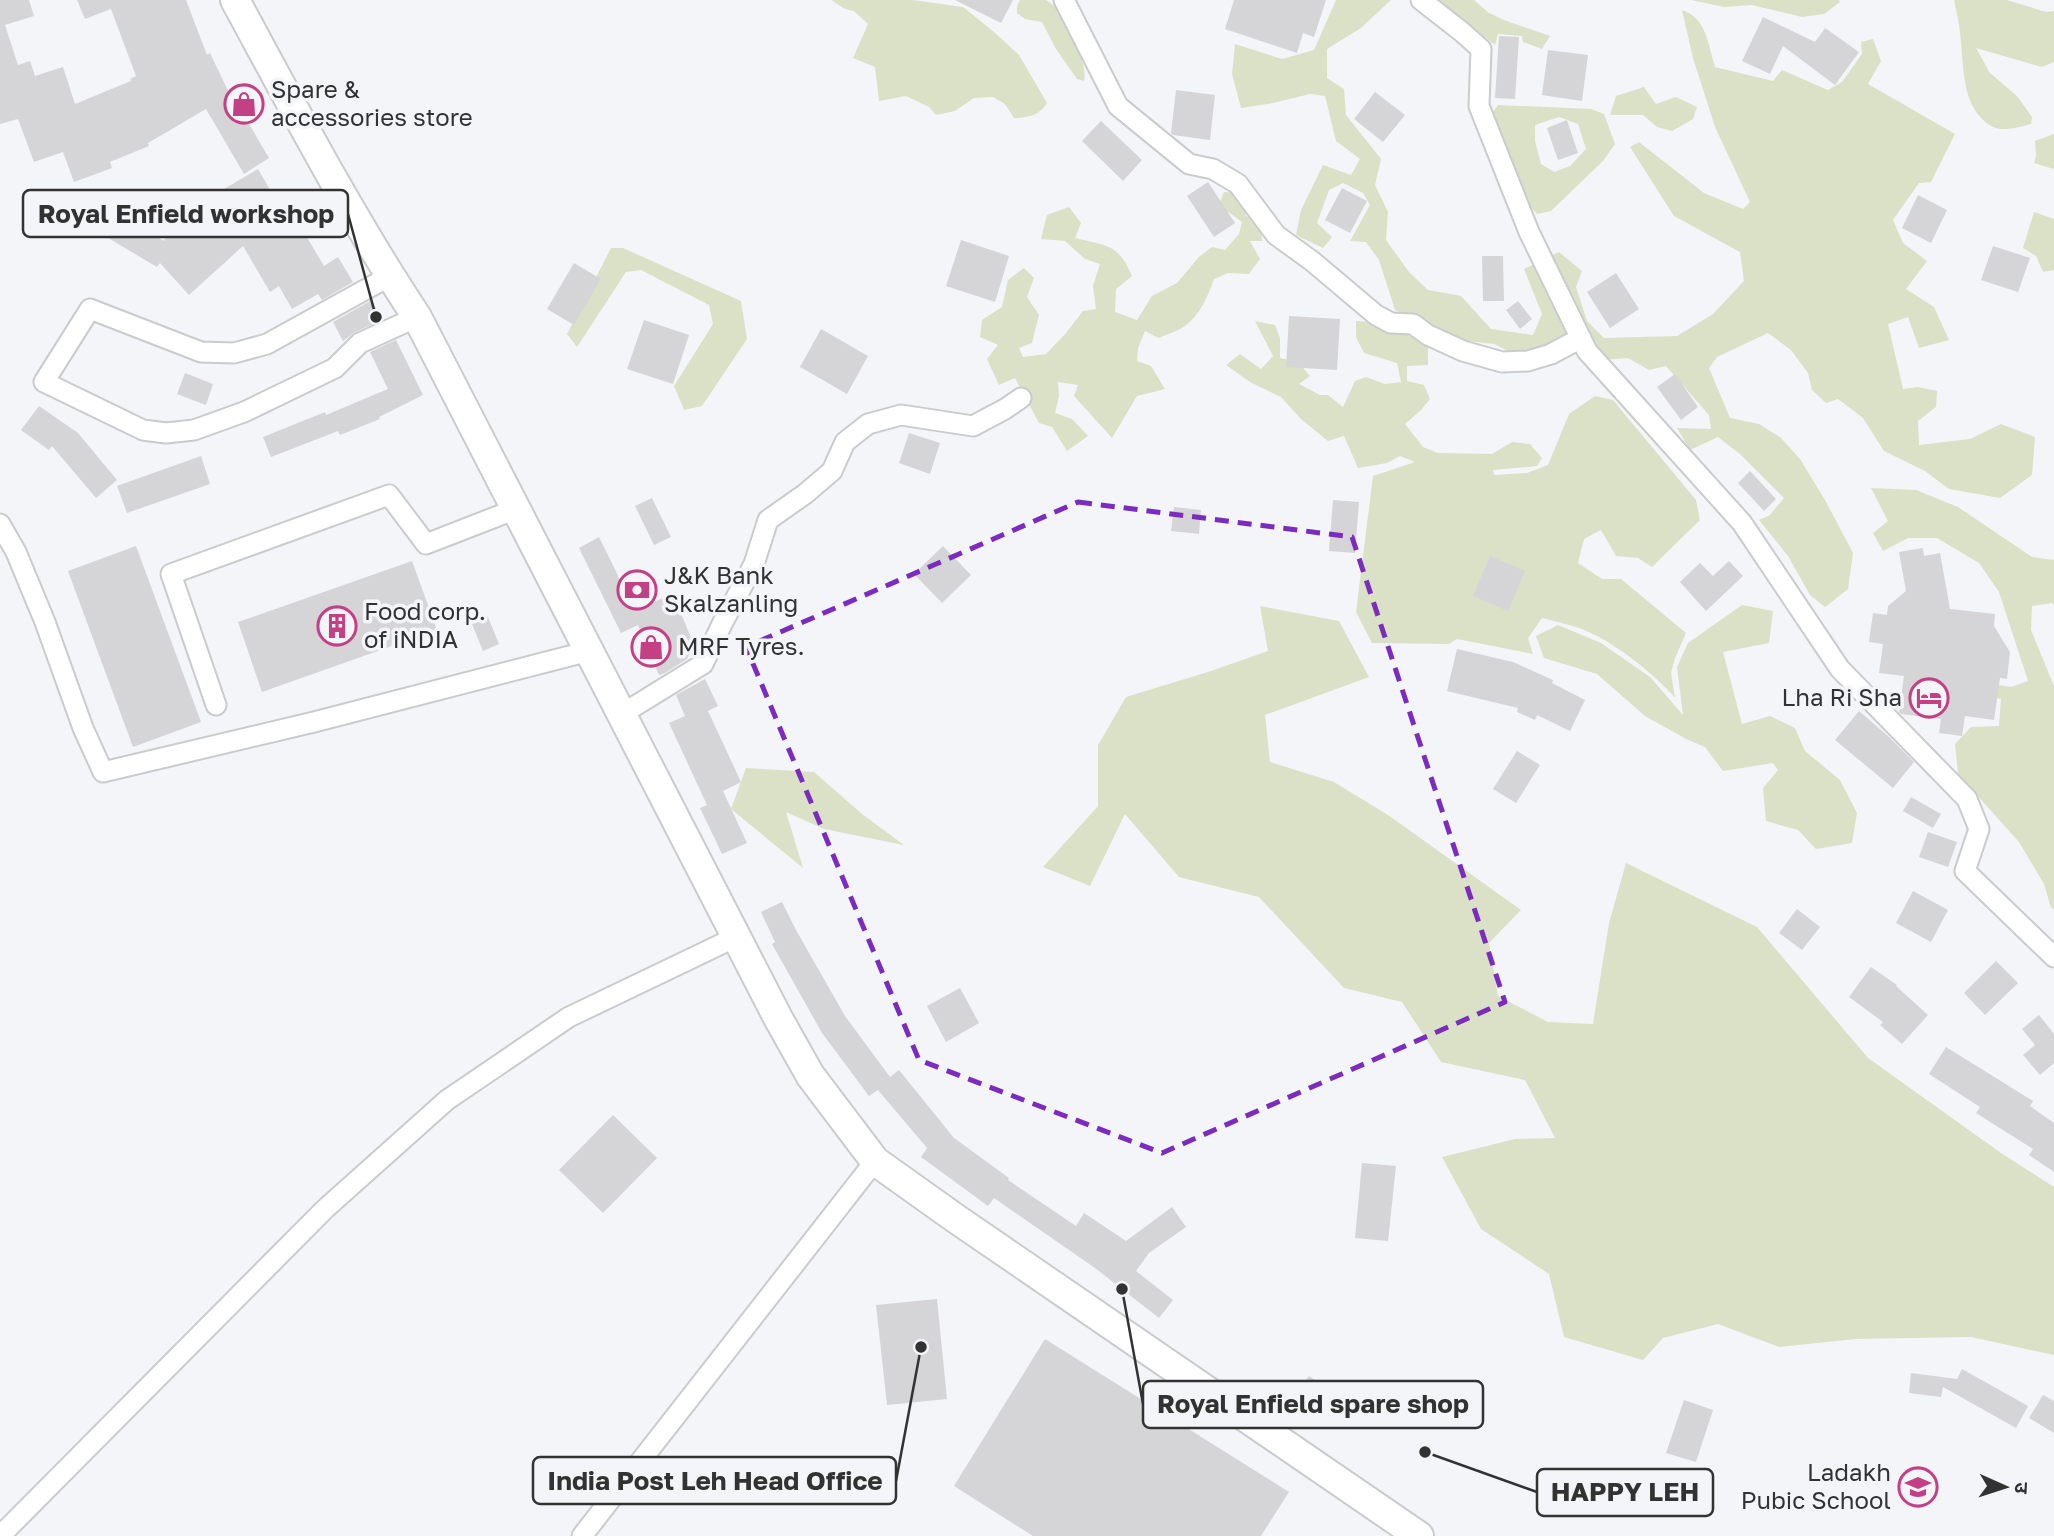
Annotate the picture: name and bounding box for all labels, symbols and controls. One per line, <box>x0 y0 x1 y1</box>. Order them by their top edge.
place label: Spare & accessories store <box>271 74 473 131</box>
shop icon: Spare & accessories store <box>223 83 265 125</box>
callout: Royal Enfield workshop <box>23 190 348 237</box>
text: Royal Enfield workshop <box>38 198 334 229</box>
place label: J&K Bank Skalzanling <box>664 560 798 617</box>
bank icon: J&K Bank Skalzanling <box>616 569 658 611</box>
place label: Food corp. of iNDIA <box>364 596 486 653</box>
building icon: Food corp. of iNDIA <box>316 605 358 647</box>
shop icon: MRF Tyres. <box>630 626 672 668</box>
place label: MRF Tyres. <box>678 631 805 660</box>
hotel icon: Lha Ri Sha <box>1908 677 1950 719</box>
place label: Lha Ri Sha <box>1782 682 1902 711</box>
callout: Royal Enfield spare shop <box>1143 1381 1483 1428</box>
text: Royal Enfield spare shop <box>1157 1388 1469 1419</box>
north arrow <box>1970 1452 2040 1522</box>
callout: India Post Leh Head Office <box>533 1457 896 1504</box>
place label: Ladakh Pubic School <box>1741 1457 1891 1514</box>
text: India Post Leh Head Office <box>547 1465 883 1496</box>
school or university icon: Ladakh Pubic School <box>1897 1466 1939 1508</box>
callout: HAPPY LEH <box>1537 1469 1713 1516</box>
text: HAPPY LEH <box>1551 1476 1699 1507</box>
text: उ <box>2011 1482 2034 1495</box>

